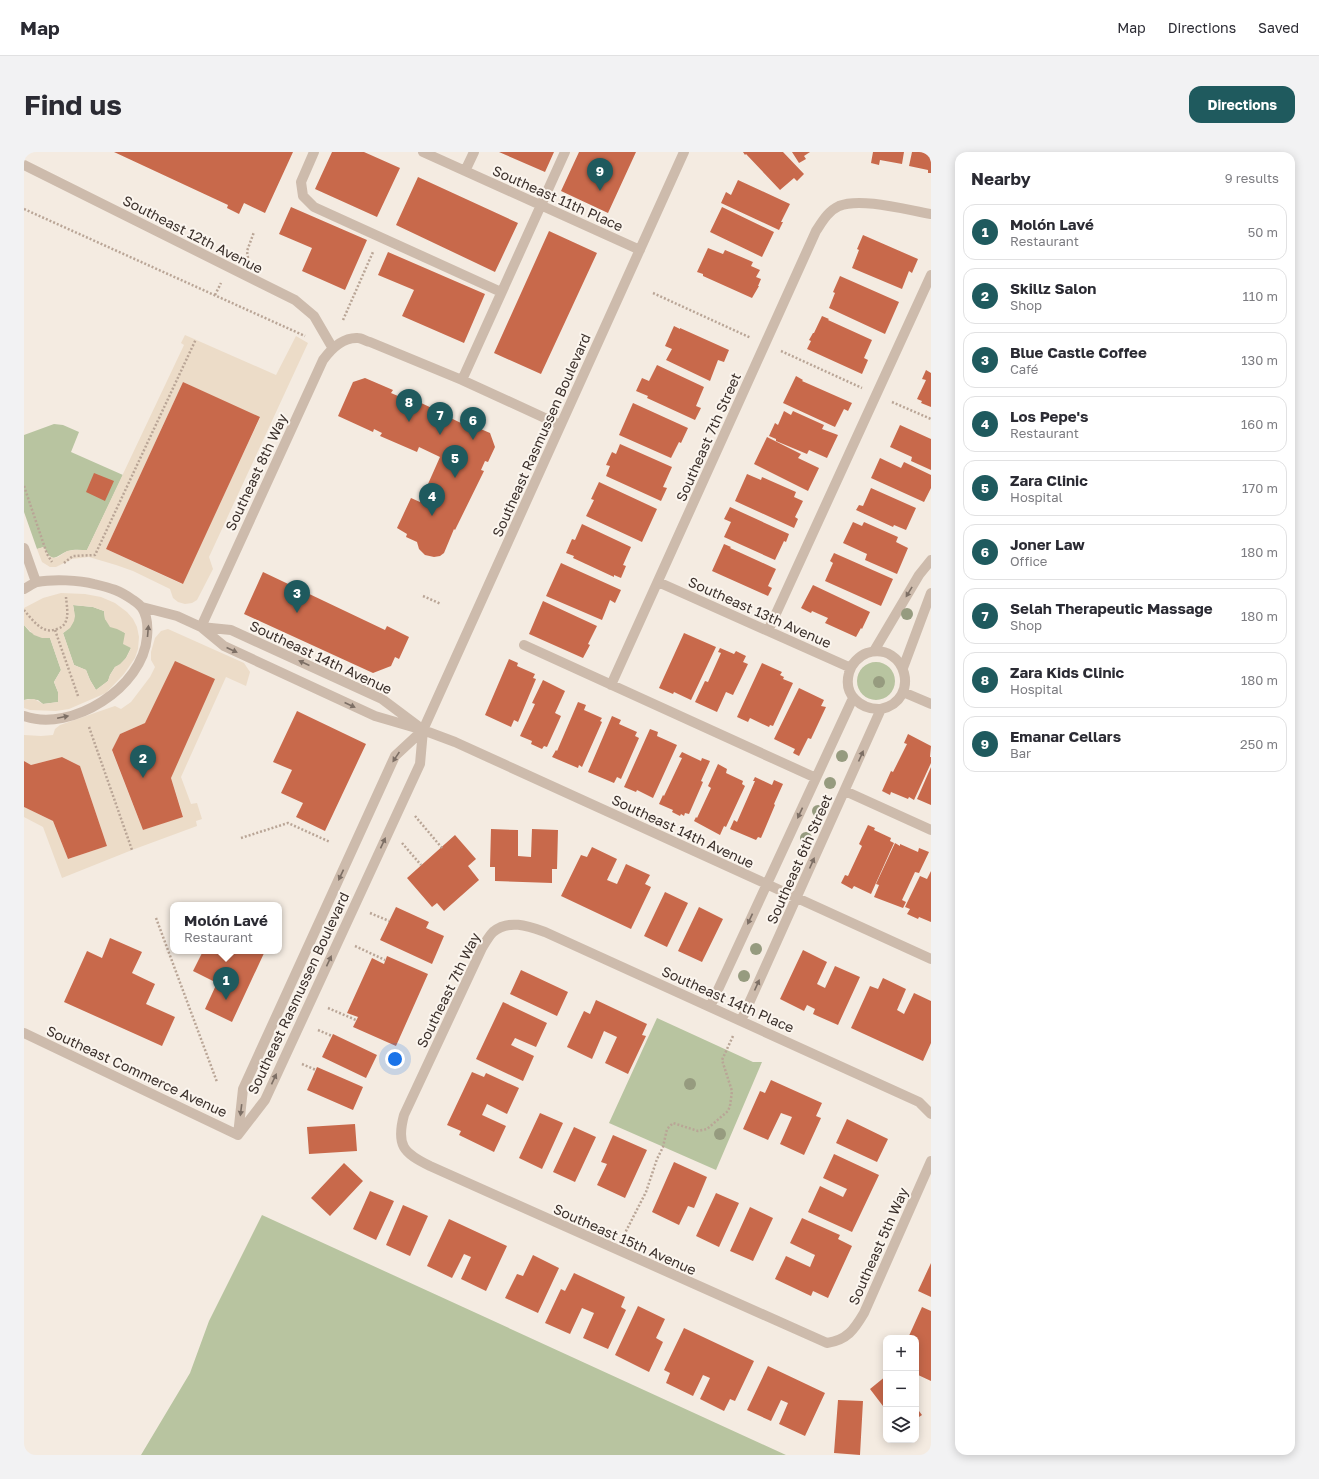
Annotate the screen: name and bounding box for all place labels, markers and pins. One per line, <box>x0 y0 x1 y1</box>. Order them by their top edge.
pin: 9 <box>587 158 613 191</box>
pin: 8 <box>396 389 422 422</box>
pin: 7 <box>427 402 453 435</box>
pin: 6 <box>460 407 486 440</box>
pin: 5 <box>442 445 468 478</box>
pin: 4 <box>419 483 445 516</box>
pin: 3 <box>284 580 310 613</box>
pin: 2 <box>130 745 156 778</box>
pin: 1 <box>213 967 239 1000</box>

